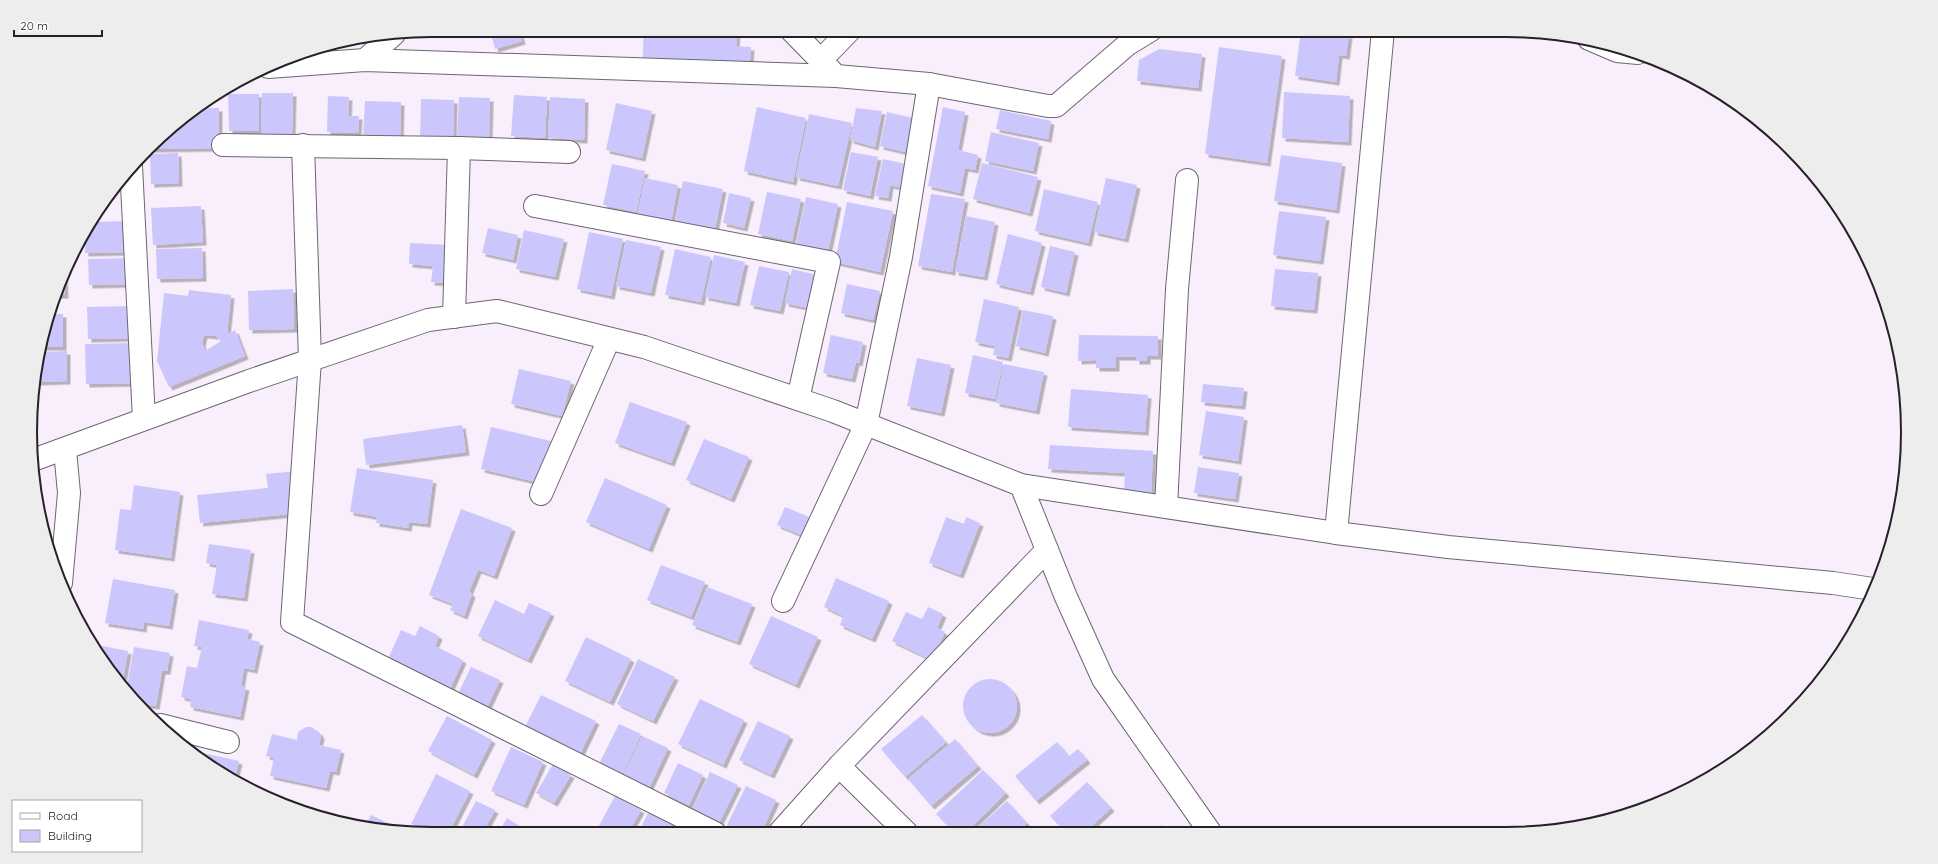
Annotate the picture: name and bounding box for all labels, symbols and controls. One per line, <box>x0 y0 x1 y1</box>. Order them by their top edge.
scale bar <box>14 12 102 38</box>
text: 20 m <box>20 18 48 33</box>
legend <box>12 800 142 852</box>
text: Road <box>48 808 78 823</box>
text: Building <box>48 828 92 843</box>

